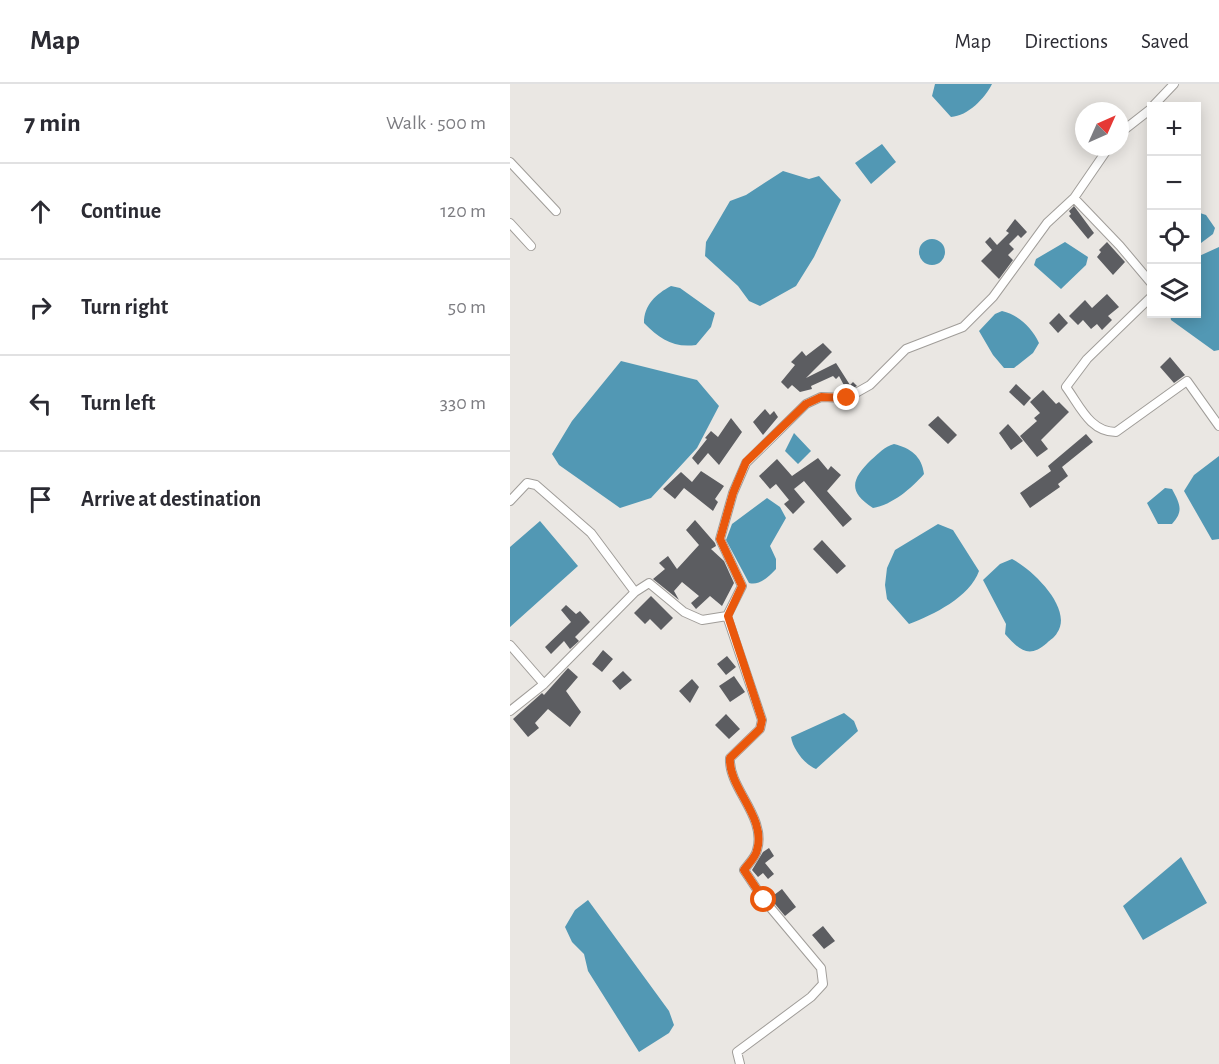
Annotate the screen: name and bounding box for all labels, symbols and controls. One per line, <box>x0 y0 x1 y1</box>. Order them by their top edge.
text: Map <box>30 27 80 55</box>
text: Map <box>955 31 991 52</box>
text: Directions <box>1024 31 1108 52</box>
text: Saved <box>1141 31 1189 52</box>
north arrow <box>1075 102 1129 156</box>
map controls <box>1147 102 1201 318</box>
button: + <box>1147 102 1201 156</box>
text: 7 min <box>24 110 81 136</box>
text: Walk · 500 m <box>386 113 486 133</box>
button: − <box>1147 156 1201 210</box>
icon: ahead <box>24 195 57 228</box>
text: Continue <box>81 200 161 222</box>
text: 120 m <box>440 201 486 221</box>
button: locate <box>1147 210 1201 264</box>
button: layers <box>1147 264 1201 318</box>
icon: right <box>24 291 57 324</box>
text: Turn right <box>81 296 168 318</box>
text: 50 m <box>448 297 486 317</box>
route end <box>833 384 859 410</box>
icon: left <box>24 387 57 420</box>
text: Turn left <box>81 392 155 414</box>
text: 330 m <box>440 393 486 413</box>
icon: arrive <box>24 483 57 516</box>
text: Arrive at destination <box>81 488 261 510</box>
route start <box>750 886 776 912</box>

